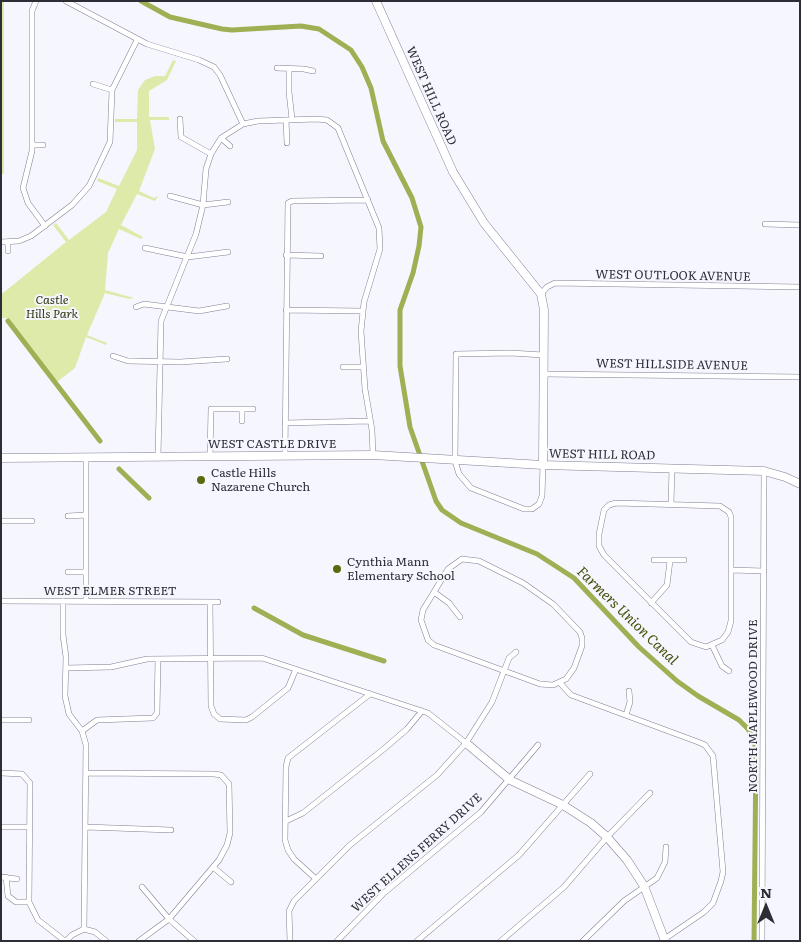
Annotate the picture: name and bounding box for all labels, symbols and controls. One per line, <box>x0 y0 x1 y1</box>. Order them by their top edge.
street label: WEST HILL ROAD <box>403 44 459 148</box>
street label: WEST OUTLOOK AVENUE <box>595 267 751 285</box>
park label: Castle Hills Park <box>26 293 78 321</box>
street label: WEST HILLSIDE AVENUE <box>596 356 748 374</box>
street label: WEST CASTLE DRIVE <box>208 437 336 451</box>
street label: WEST HILL ROAD <box>549 447 655 463</box>
place label: Castle Hills Nazarene Church <box>211 466 310 494</box>
marker: Castle Hills Nazarene Church <box>195 474 207 486</box>
place label: Cynthia Mann Elementary School <box>347 555 455 583</box>
marker: Cynthia Mann Elementary School <box>331 563 343 575</box>
water label: Farmers Union Canal <box>573 563 681 669</box>
street label: WEST ELMER STREET <box>43 584 177 598</box>
street label: NORTH MAPLEWOOD DRIVE <box>746 619 760 793</box>
street label: WEST ELLENS FERRY DRIVE <box>349 791 485 915</box>
north arrow <box>741 882 791 932</box>
text: N <box>760 882 772 902</box>

